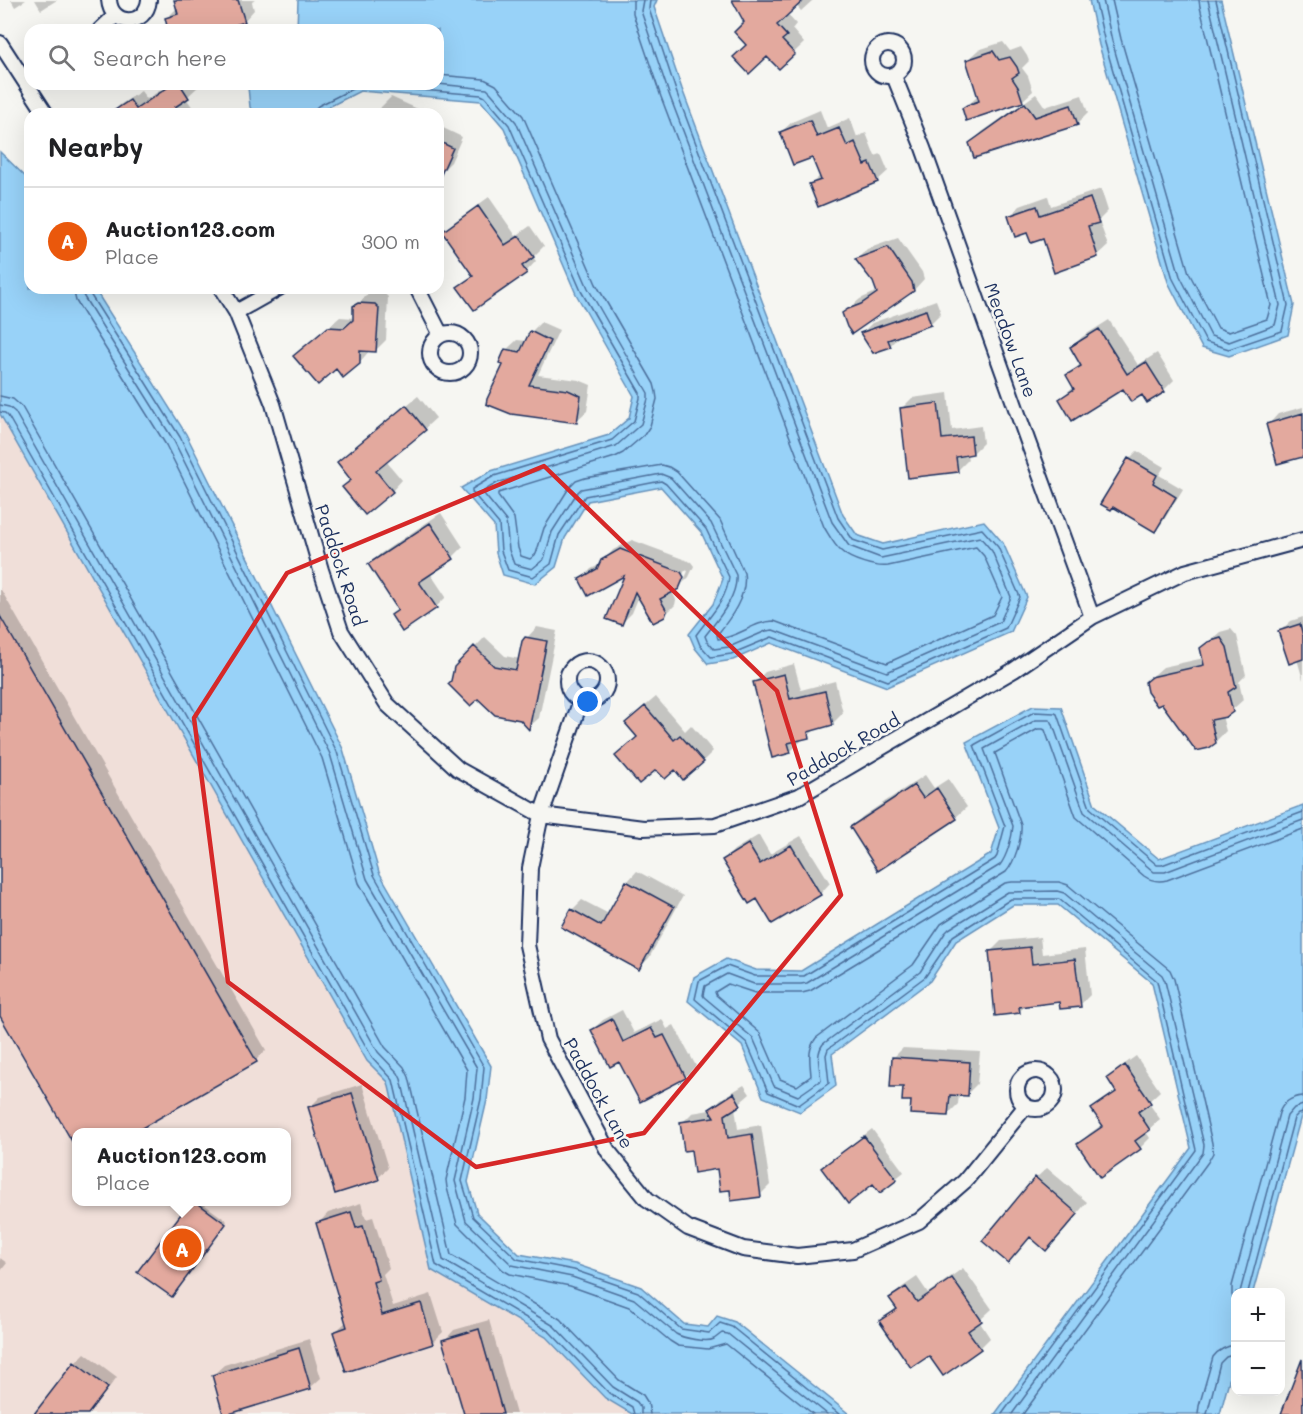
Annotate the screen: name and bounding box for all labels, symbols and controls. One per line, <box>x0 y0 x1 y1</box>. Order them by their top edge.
search box <box>24 24 444 90</box>
icon: search <box>45 41 78 74</box>
text: Search here <box>93 43 227 72</box>
text: Nearby <box>48 130 143 164</box>
text: Auction123.com <box>105 214 275 243</box>
text: A <box>61 228 74 254</box>
text: 300 m <box>361 228 420 254</box>
text: Place <box>105 243 159 269</box>
street label: Meadow Lane <box>979 279 1043 401</box>
street label: Paddock Road <box>310 501 372 629</box>
your location <box>573 687 602 716</box>
street label: Paddock Road <box>782 707 904 791</box>
street label: Paddock Lane <box>559 1033 639 1153</box>
popup <box>72 1128 291 1206</box>
text: Auction123.com <box>96 1140 267 1169</box>
text: Place <box>96 1169 150 1195</box>
pin: A <box>162 1226 201 1270</box>
map controls <box>1231 1288 1285 1396</box>
button: + <box>1231 1288 1285 1342</box>
button: − <box>1231 1342 1285 1396</box>

